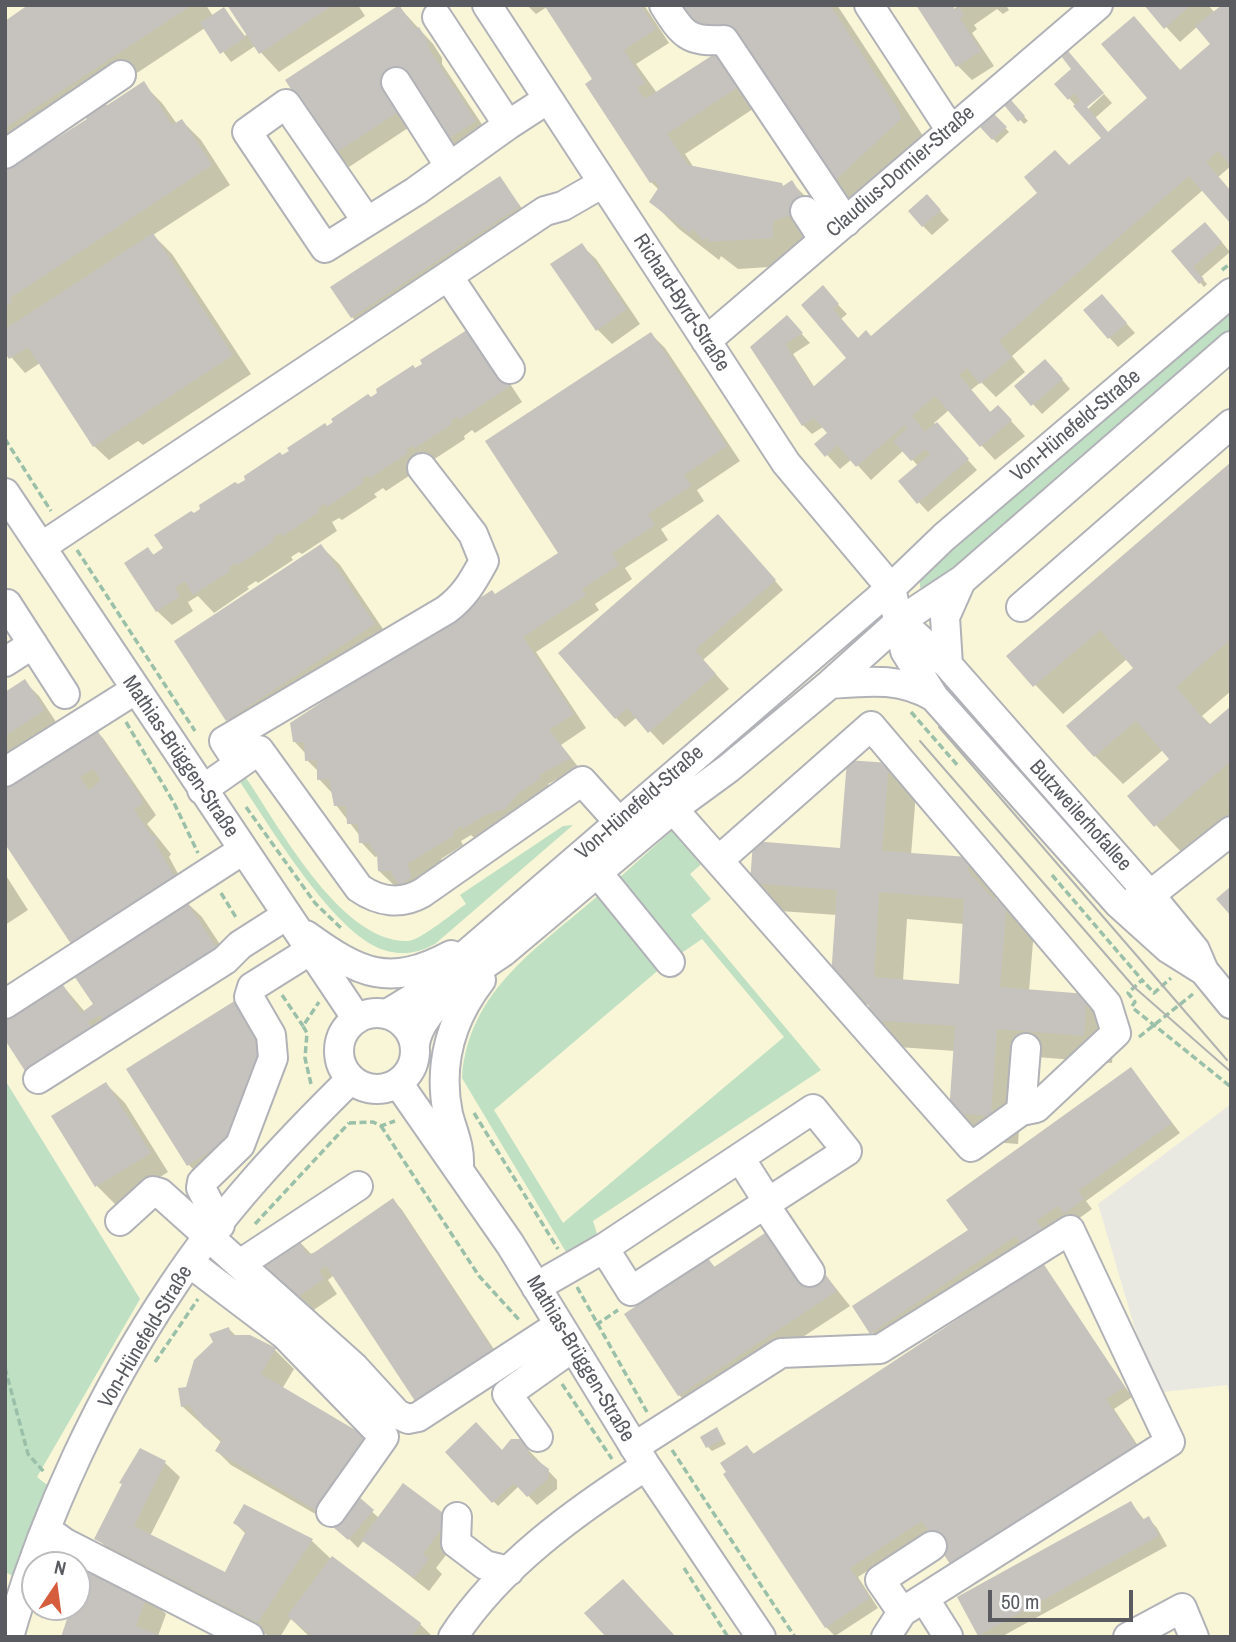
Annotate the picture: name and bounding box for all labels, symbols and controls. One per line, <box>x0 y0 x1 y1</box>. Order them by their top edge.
street label: Claudius-Dornier-Straße <box>822 101 980 243</box>
street label: Richard-Byrd-Straße <box>627 230 735 376</box>
street label: Von-Hünefeld-Straße <box>1006 364 1146 488</box>
street label: Mathias-Brüggen-Straße <box>117 671 243 843</box>
street label: Von-Hünefeld-Straße <box>571 740 709 866</box>
street label: Butzweilerhofallee <box>1024 755 1136 877</box>
street label: Von-Hünefeld-Straße <box>94 1261 198 1413</box>
street label: Mathias-Brüggen-Straße <box>520 1271 640 1447</box>
north arrow <box>21 1551 91 1621</box>
text: N <box>52 1554 69 1581</box>
scale bar <box>991 1576 1136 1620</box>
text: 50 m <box>1001 1587 1039 1616</box>

